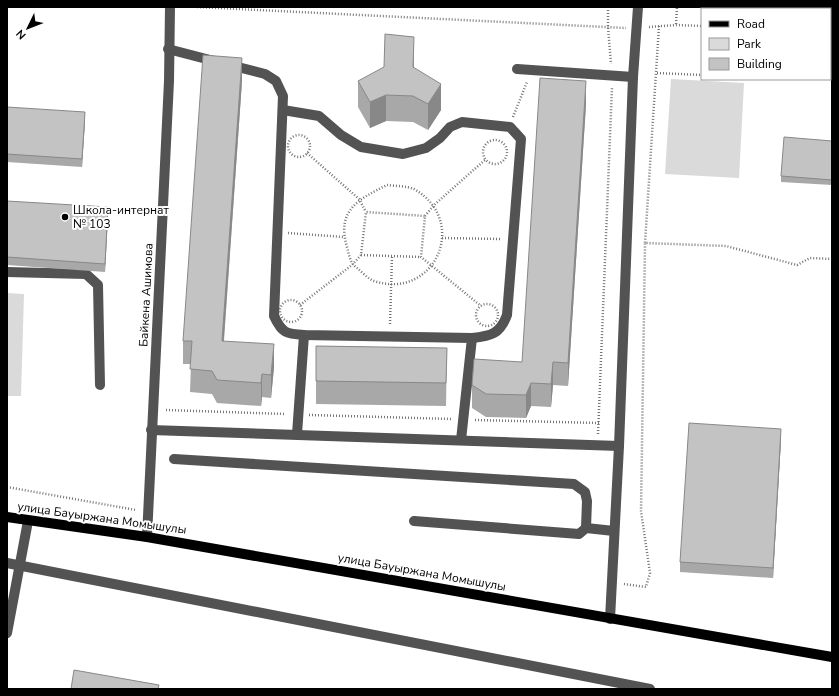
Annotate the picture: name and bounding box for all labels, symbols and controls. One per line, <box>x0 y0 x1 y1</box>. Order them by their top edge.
north arrow <box>8 8 48 48</box>
legend <box>701 8 831 80</box>
text: Road <box>737 16 765 32</box>
text: N <box>13 26 29 43</box>
text: Park <box>737 36 762 52</box>
text: Building <box>737 56 782 72</box>
place label: Школа-интернат № 103 <box>73 202 170 232</box>
marker: Школа-интернат № 103 <box>60 212 70 222</box>
street label: Байкена Ашимова <box>135 243 157 347</box>
street label: улица Бауыржана Момышулы <box>16 498 188 538</box>
street label: улица Бауыржана Момышулы <box>337 549 507 595</box>

